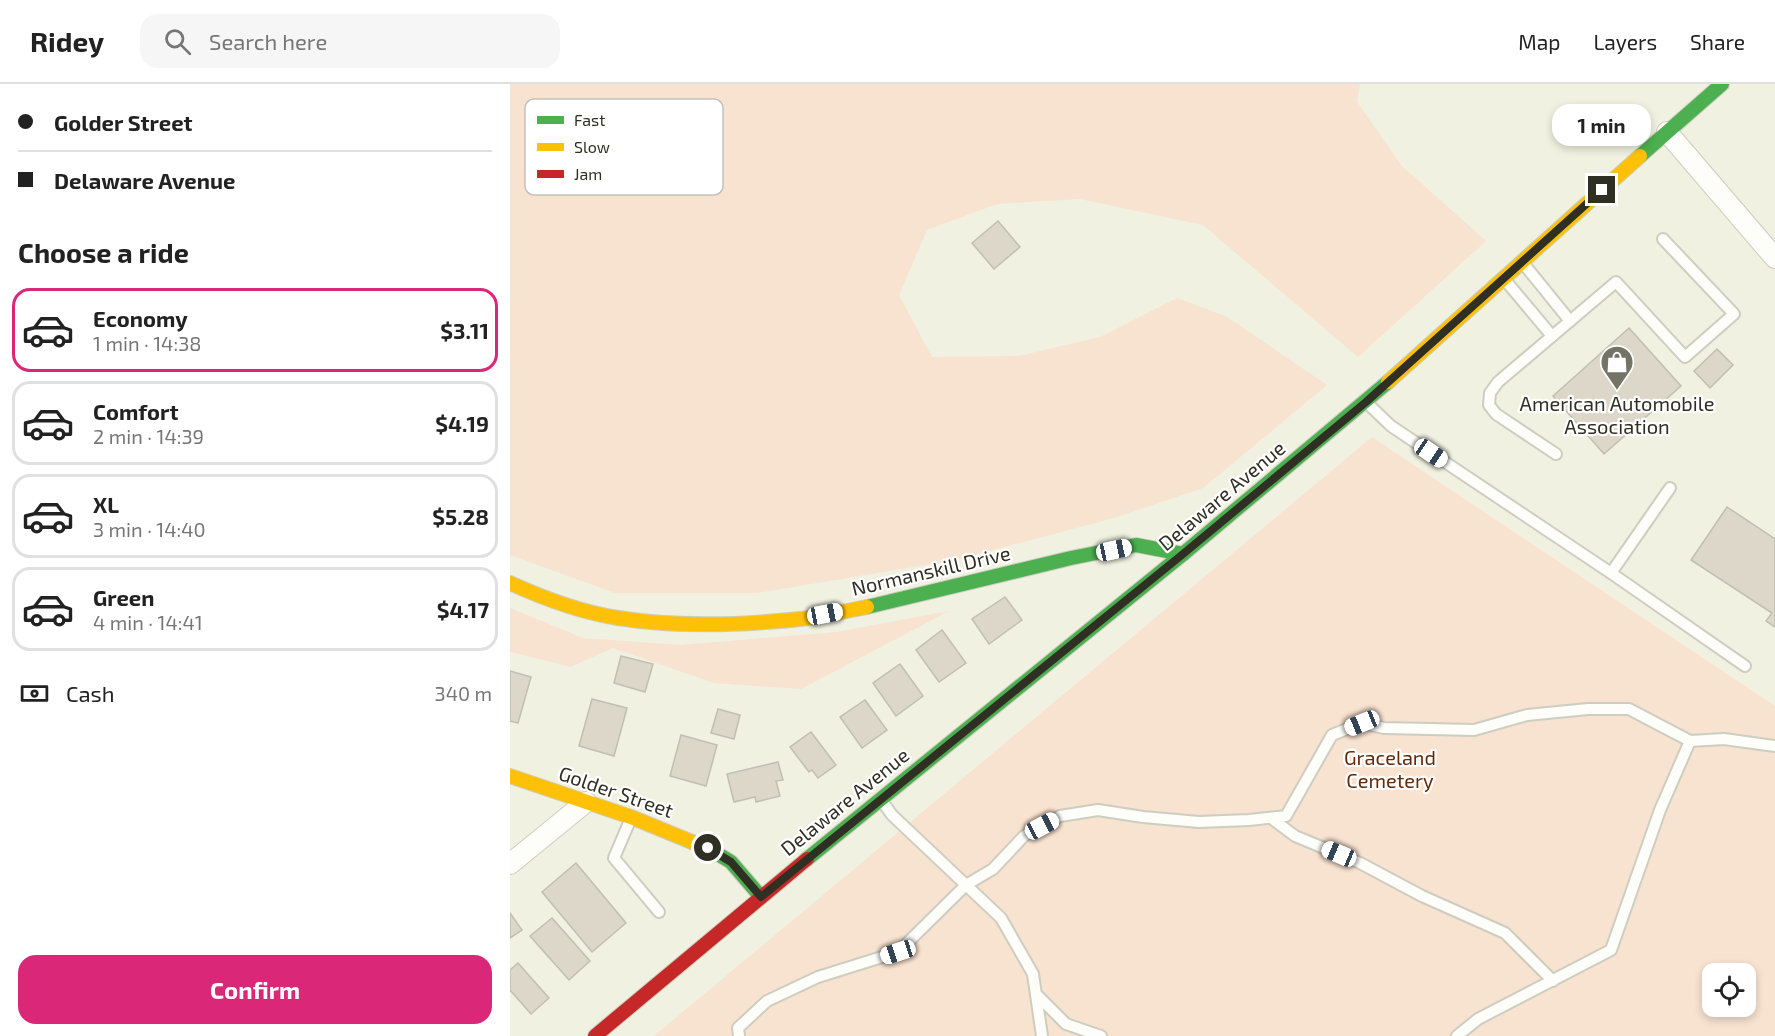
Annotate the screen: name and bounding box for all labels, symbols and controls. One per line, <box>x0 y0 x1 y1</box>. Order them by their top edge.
search box <box>140 14 560 68</box>
text: Ridey <box>30 24 104 58</box>
icon: search <box>161 25 194 58</box>
text: Search here <box>209 28 327 54</box>
text: Map <box>1518 29 1560 54</box>
text: Layers <box>1593 29 1657 54</box>
text: Share <box>1690 29 1745 54</box>
legend <box>525 99 723 195</box>
callout: 1 min <box>1552 103 1652 145</box>
text: Golder Street <box>54 109 193 135</box>
text: Fast <box>574 110 605 129</box>
text: 1 min <box>1577 113 1626 137</box>
text: Slow <box>574 137 610 156</box>
text: Jam <box>574 164 602 183</box>
text: Delaware Avenue <box>54 167 235 193</box>
route end <box>1588 176 1615 203</box>
text: Choose a ride <box>18 236 189 268</box>
icon: car <box>21 303 75 357</box>
text: Economy <box>93 305 188 331</box>
text: $3.11 <box>440 317 489 343</box>
text: 1 min · 14:38 <box>93 331 201 355</box>
shop icon: American Automobile Association <box>1599 344 1635 391</box>
place label: American Automobile Association <box>1520 391 1714 438</box>
icon: car <box>21 396 75 450</box>
text: Comfort <box>93 398 178 424</box>
text: $4.19 <box>435 410 489 436</box>
text: 2 min · 14:39 <box>93 424 204 448</box>
street label: Delaware Avenue <box>1153 435 1290 555</box>
car <box>1411 435 1451 471</box>
icon: car <box>21 489 75 543</box>
text: XL <box>93 491 119 517</box>
text: $5.28 <box>432 503 489 529</box>
text: 3 min · 14:40 <box>93 517 206 541</box>
car <box>1095 537 1133 563</box>
street label: Normanskill Drive <box>849 540 1013 600</box>
icon: car <box>21 582 75 636</box>
text: Green <box>93 584 155 610</box>
text: $4.17 <box>437 596 489 622</box>
car <box>806 602 844 626</box>
text: 4 min · 14:41 <box>93 610 203 634</box>
icon: cash <box>18 677 51 710</box>
text: Cash <box>66 680 115 706</box>
text: 340 m <box>435 681 492 705</box>
car <box>1342 708 1382 738</box>
street label: Delaware Avenue <box>775 742 913 860</box>
park label: Graceland Cemetery <box>1344 745 1436 792</box>
street label: Golder Street <box>556 760 677 822</box>
car <box>1022 810 1062 842</box>
route start <box>694 834 721 861</box>
car <box>1319 839 1359 869</box>
car <box>878 938 918 966</box>
button: Confirm <box>18 955 492 1024</box>
map controls <box>1702 963 1756 1017</box>
button: locate <box>1702 963 1756 1017</box>

